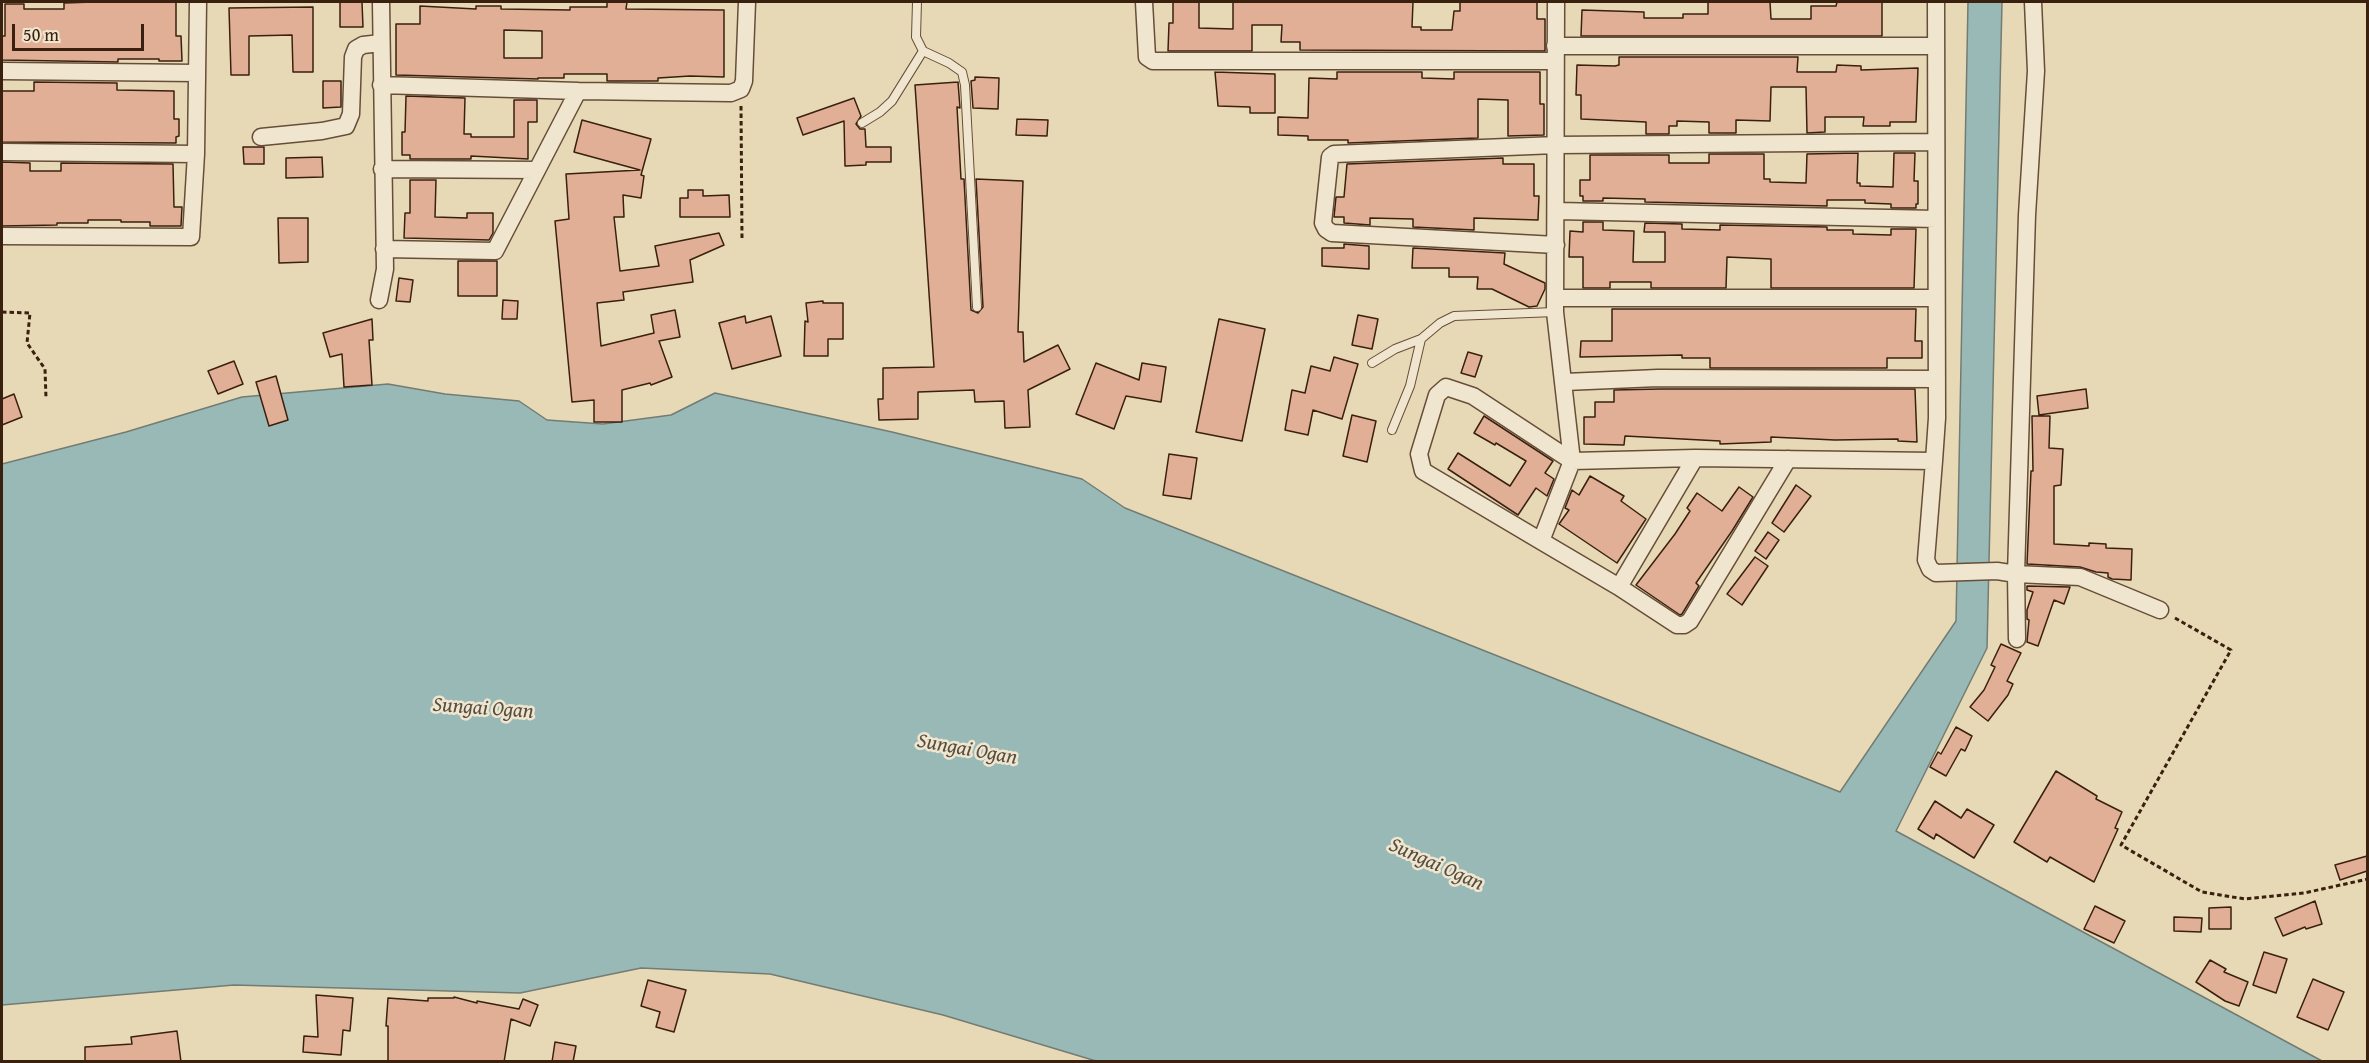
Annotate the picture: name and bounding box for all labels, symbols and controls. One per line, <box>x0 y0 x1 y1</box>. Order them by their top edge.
scale bar <box>15 12 147 50</box>
text: 50 m <box>23 21 59 48</box>
water label: Sungai Ogan <box>432 693 534 725</box>
water label: Sungai Ogan <box>915 729 1019 771</box>
water label: Sungai Ogan <box>1385 833 1487 897</box>

